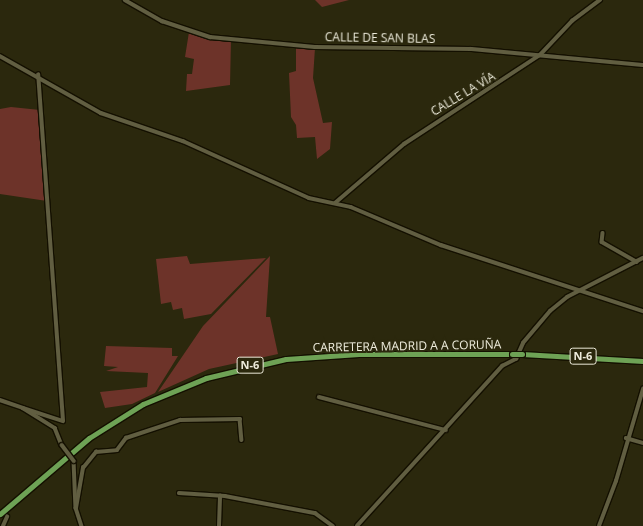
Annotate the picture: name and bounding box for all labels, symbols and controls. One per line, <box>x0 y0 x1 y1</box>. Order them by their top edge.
street label: CALLE DE SAN BLAS <box>325 30 435 46</box>
street label: CALLE LA VÍA <box>428 69 498 119</box>
street label: CARRETERA MADRID A A CORUÑA <box>313 337 501 355</box>
road number: N-6 <box>569 347 597 365</box>
road number: N-6 <box>236 356 264 374</box>

